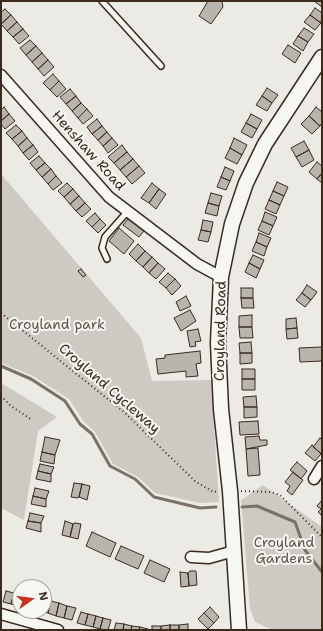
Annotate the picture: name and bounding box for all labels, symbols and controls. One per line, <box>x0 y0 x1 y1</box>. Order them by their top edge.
street label: Henshaw Road <box>48 107 128 195</box>
street label: Croyland Road <box>212 281 230 381</box>
park label: Croyland park <box>9 317 105 333</box>
street label: Croyland Cycleway <box>55 340 163 438</box>
park label: Croyland Gardens <box>254 535 314 568</box>
north arrow <box>12 579 52 619</box>
text: N <box>35 590 51 602</box>

